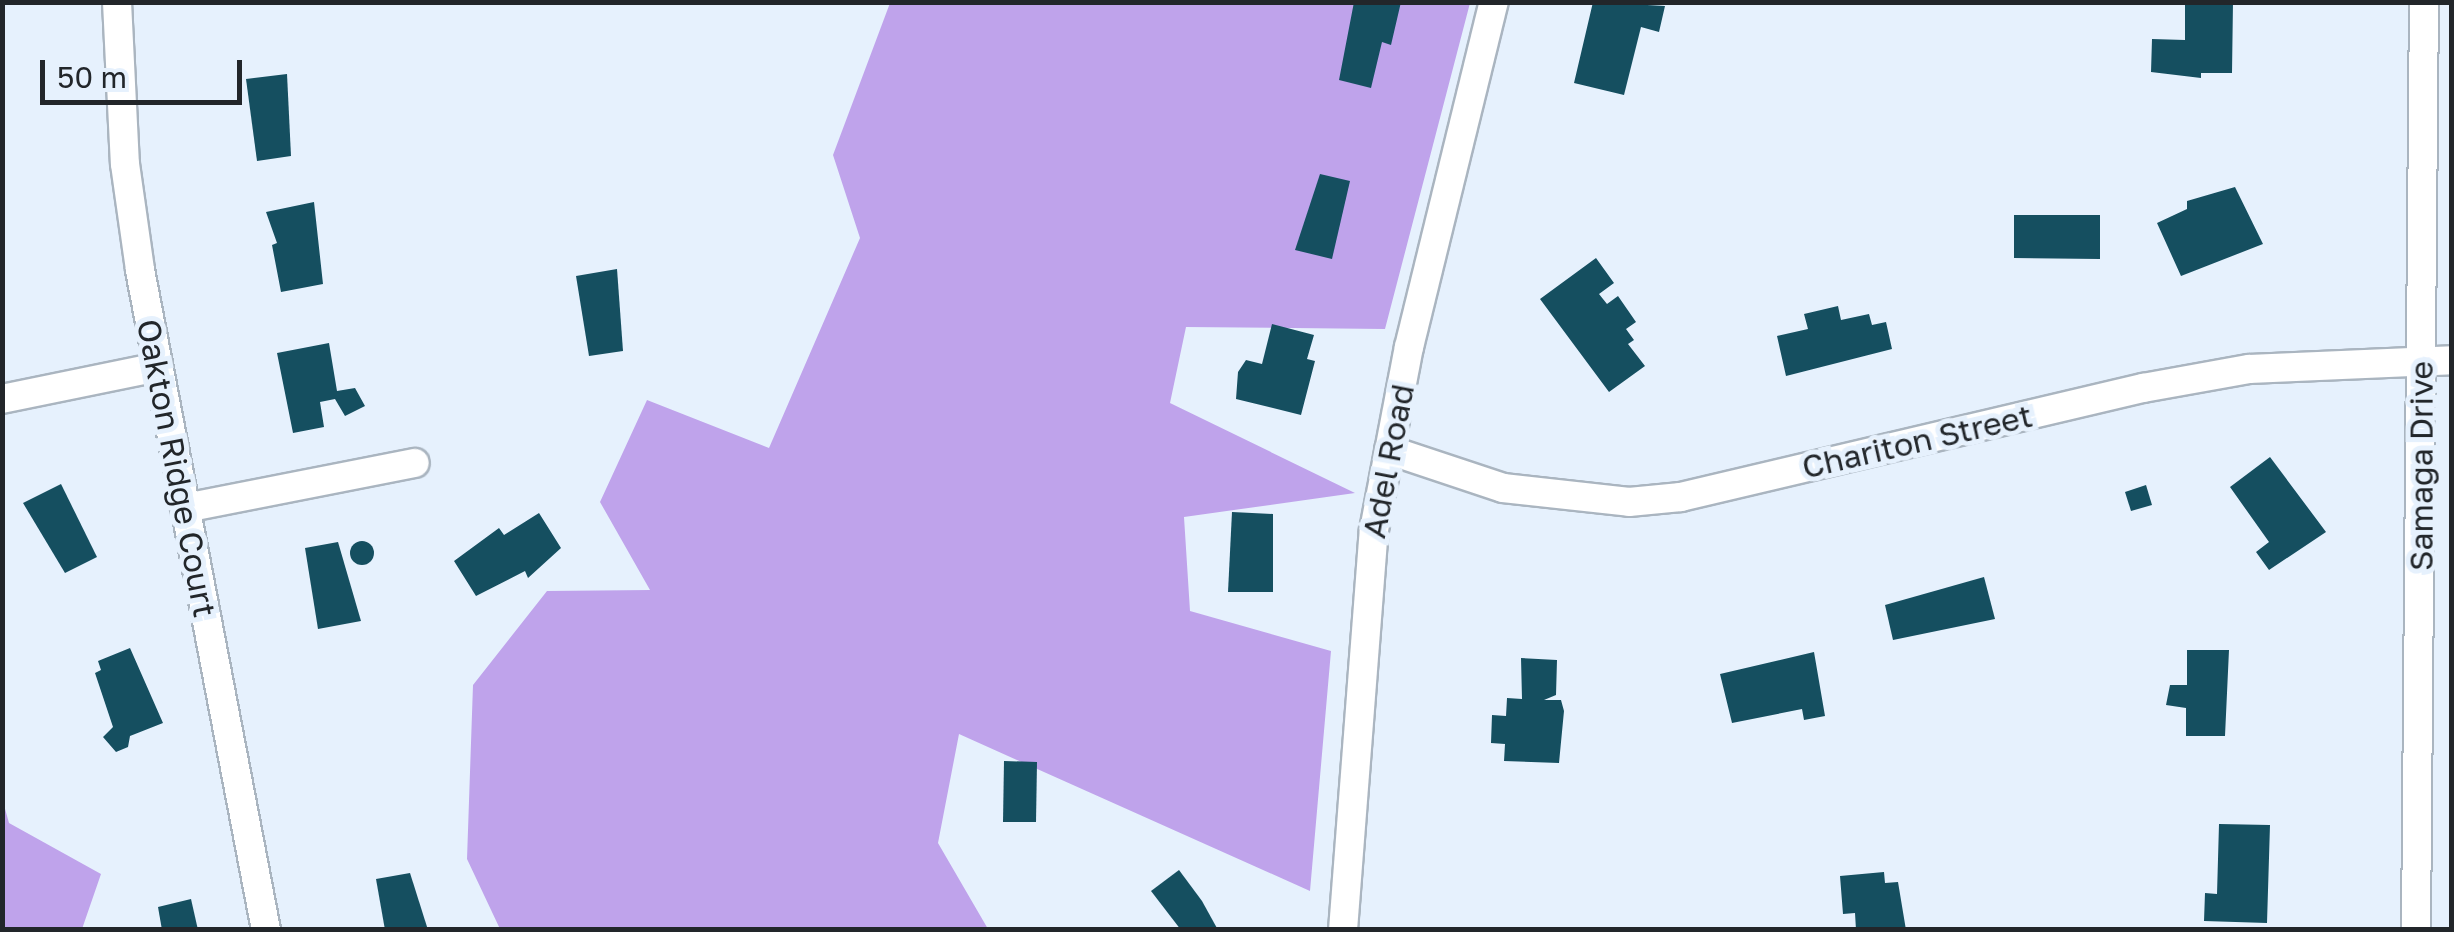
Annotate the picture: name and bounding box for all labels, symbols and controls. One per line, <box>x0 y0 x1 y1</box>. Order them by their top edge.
scale bar <box>45 40 248 102</box>
text: 50 m <box>57 59 127 95</box>
street label: Oakton Ridge Court <box>129 316 225 620</box>
street label: Samaga Drive <box>2402 361 2440 571</box>
street label: Adel Road <box>1354 381 1422 541</box>
street label: Chariton Street <box>1798 396 2036 486</box>

